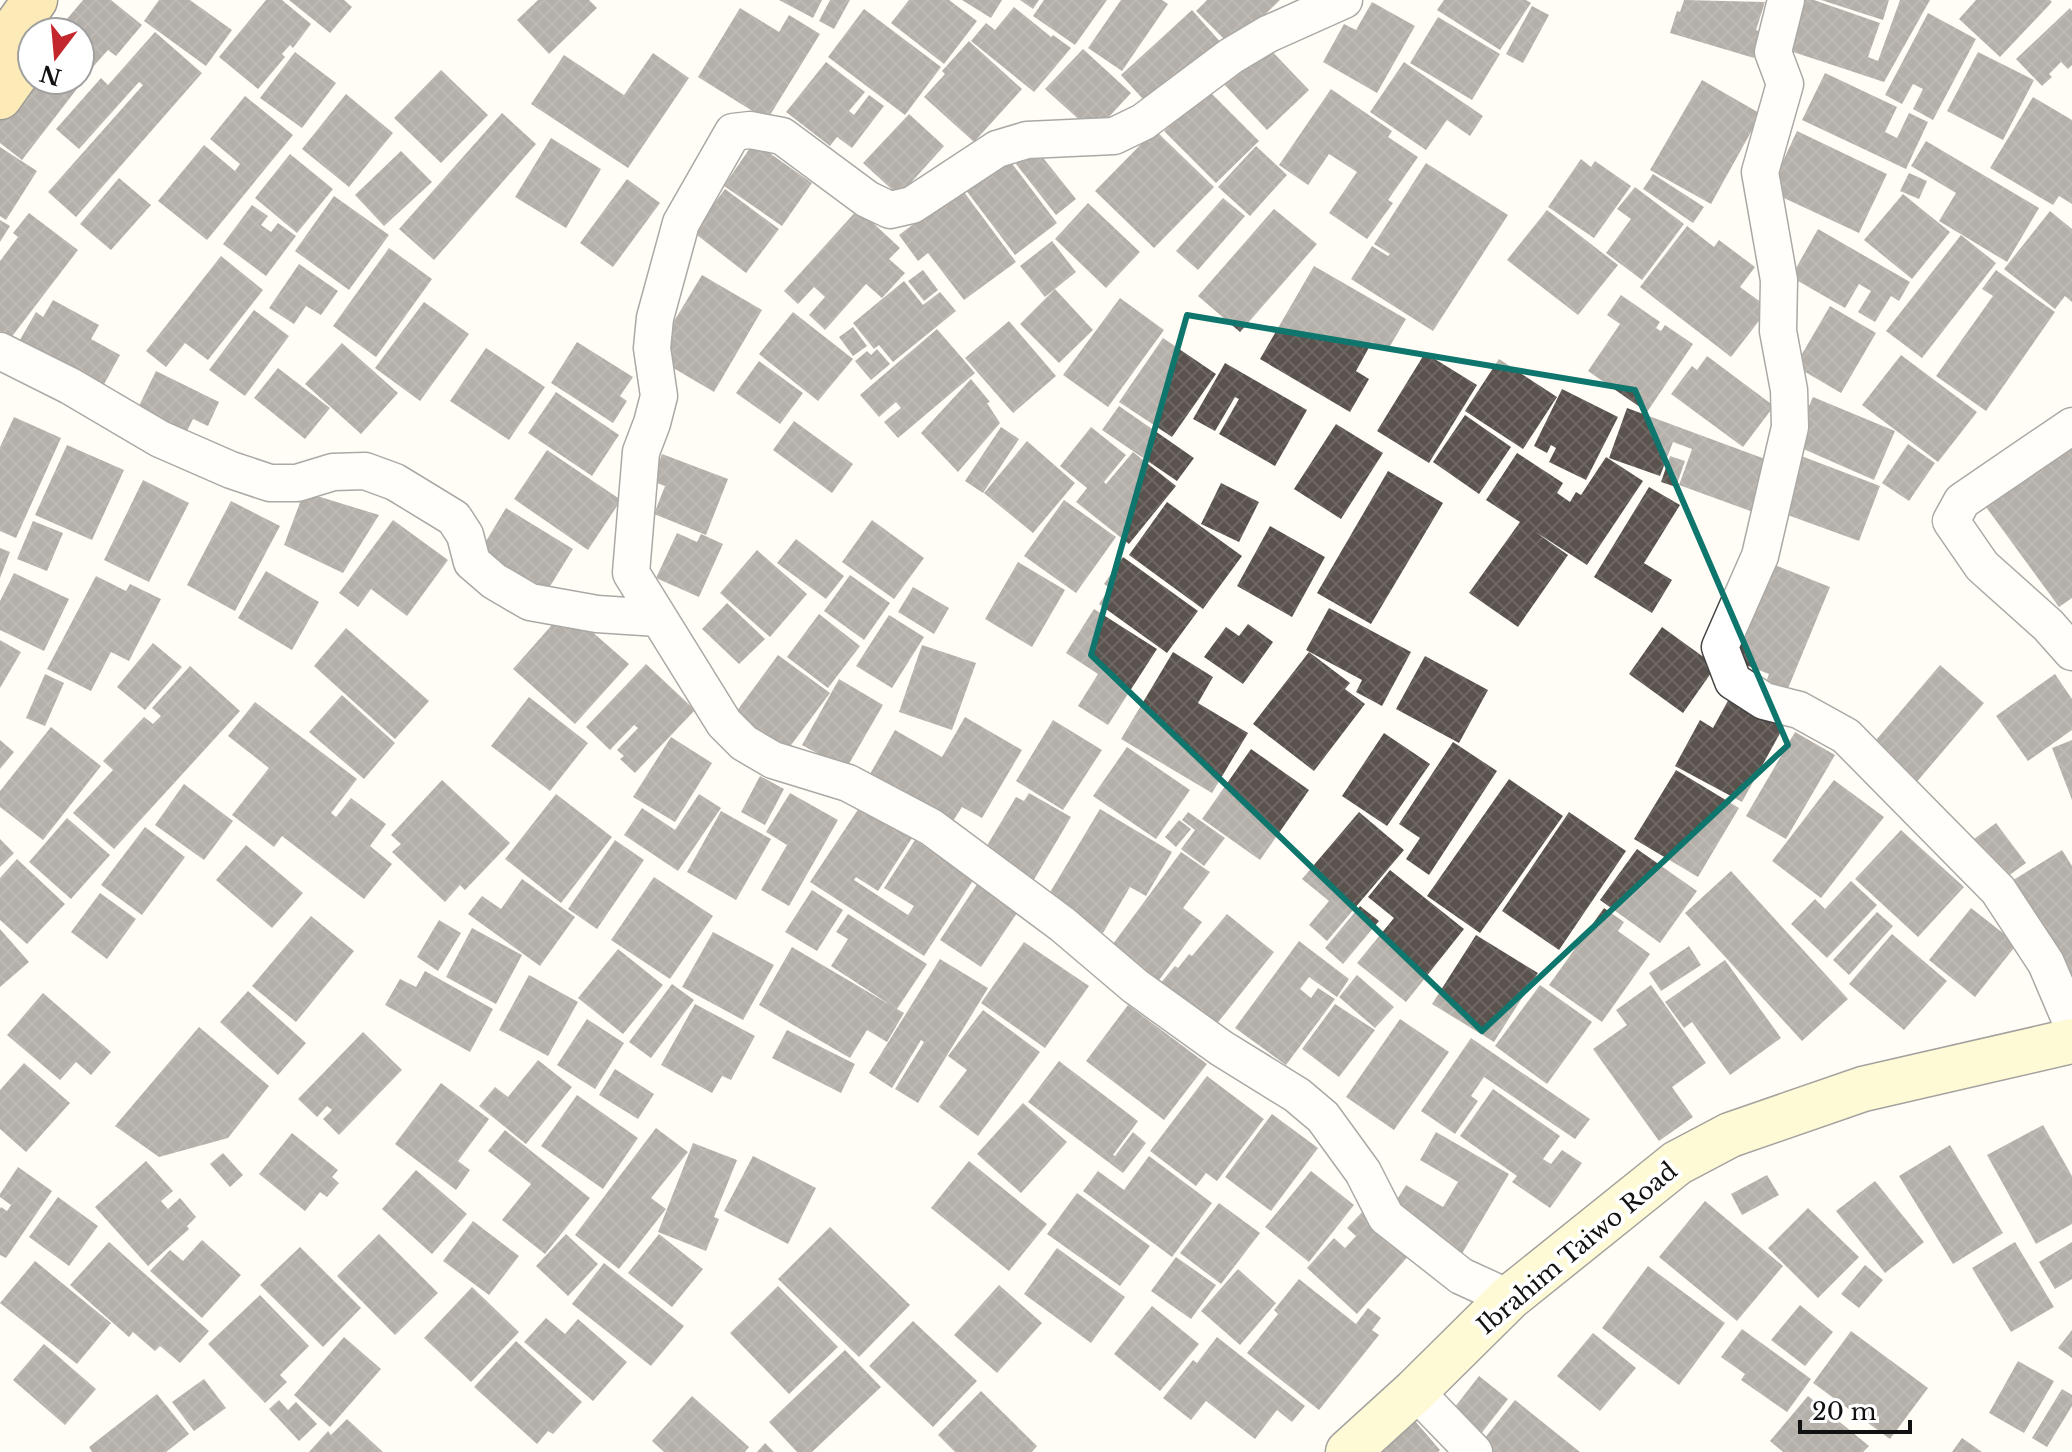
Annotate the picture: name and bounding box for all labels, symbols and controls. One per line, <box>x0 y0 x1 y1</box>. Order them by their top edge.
north arrow <box>16 16 96 96</box>
text: N <box>37 59 64 91</box>
street label: Ibrahim Taiwo Road <box>1471 1156 1683 1340</box>
scale bar <box>1800 1384 1910 1434</box>
text: 20 m <box>1812 1397 1877 1426</box>

